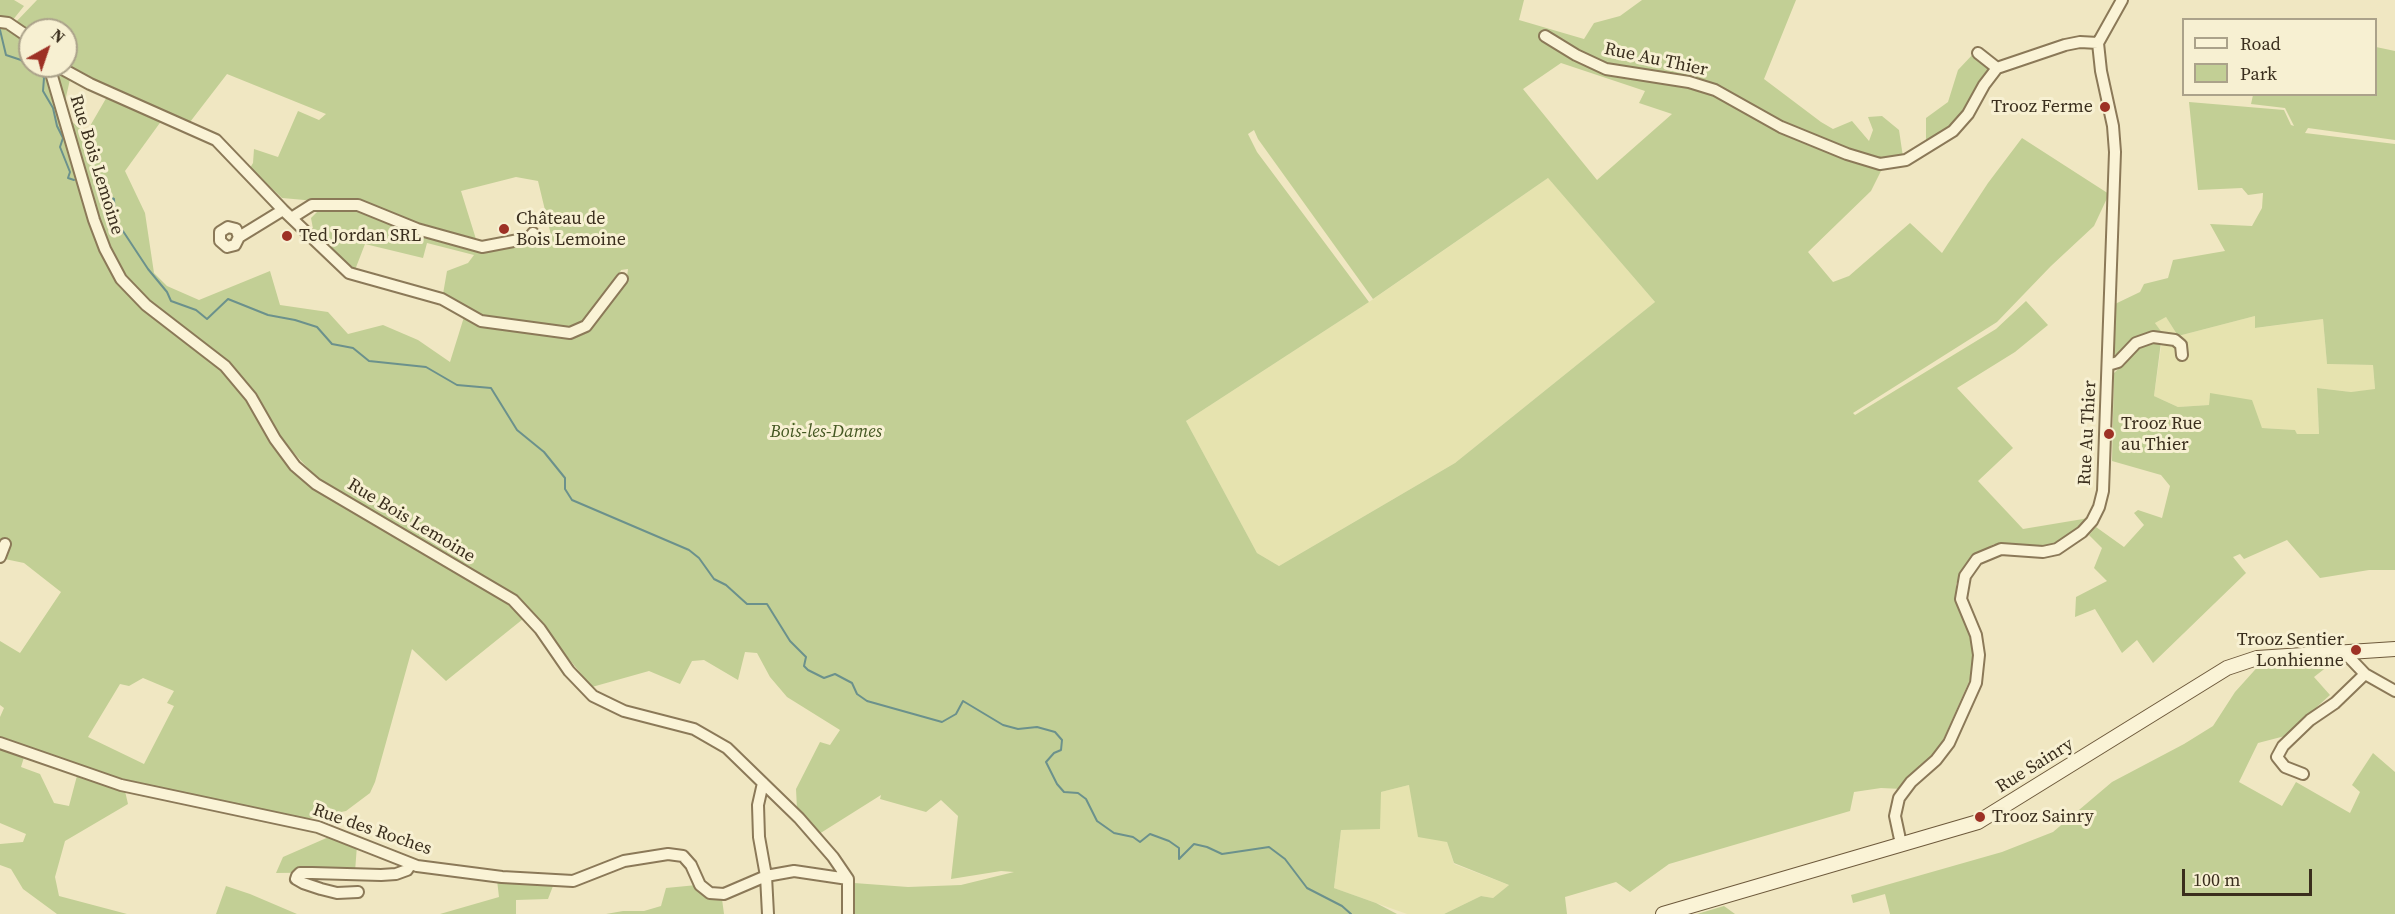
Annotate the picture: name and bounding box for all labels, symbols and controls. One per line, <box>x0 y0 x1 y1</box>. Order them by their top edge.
north arrow <box>18 18 78 78</box>
legend <box>2182 18 2377 96</box>
text: N <box>47 24 70 48</box>
text: Road <box>2240 31 2281 56</box>
street label: Rue Au Thier <box>1602 38 1710 82</box>
text: Park <box>2240 61 2277 86</box>
street label: Rue Bois Lemoine <box>64 92 128 238</box>
place label: Trooz Ferme <box>1991 96 2093 118</box>
marker: Trooz Ferme <box>2098 100 2112 114</box>
place label: Château de Bois Lemoine <box>516 208 626 250</box>
marker: Château de Bois Lemoine <box>497 222 511 236</box>
place label: Ted Jordan SRL <box>299 225 422 247</box>
marker: Ted Jordan SRL <box>280 229 294 243</box>
street label: Rue Au Thier <box>2074 380 2102 486</box>
place label: Trooz Rue au Thier <box>2121 413 2202 456</box>
park label: Bois-les-Dames <box>770 421 882 443</box>
marker: Trooz Rue au Thier <box>2102 427 2116 441</box>
street label: Rue Bois Lemoine <box>343 474 479 568</box>
place label: Trooz Sentier Lonhienne <box>2237 629 2344 672</box>
marker: Trooz Sentier Lonhienne <box>2349 643 2363 657</box>
street label: Rue Sainry <box>1992 734 2078 798</box>
street label: Rue des Roches <box>310 800 434 860</box>
place label: Trooz Sainry <box>1992 806 2094 828</box>
marker: Trooz Sainry <box>1973 810 1987 824</box>
scale bar <box>2185 857 2316 895</box>
text: 100 m <box>2193 867 2240 892</box>

